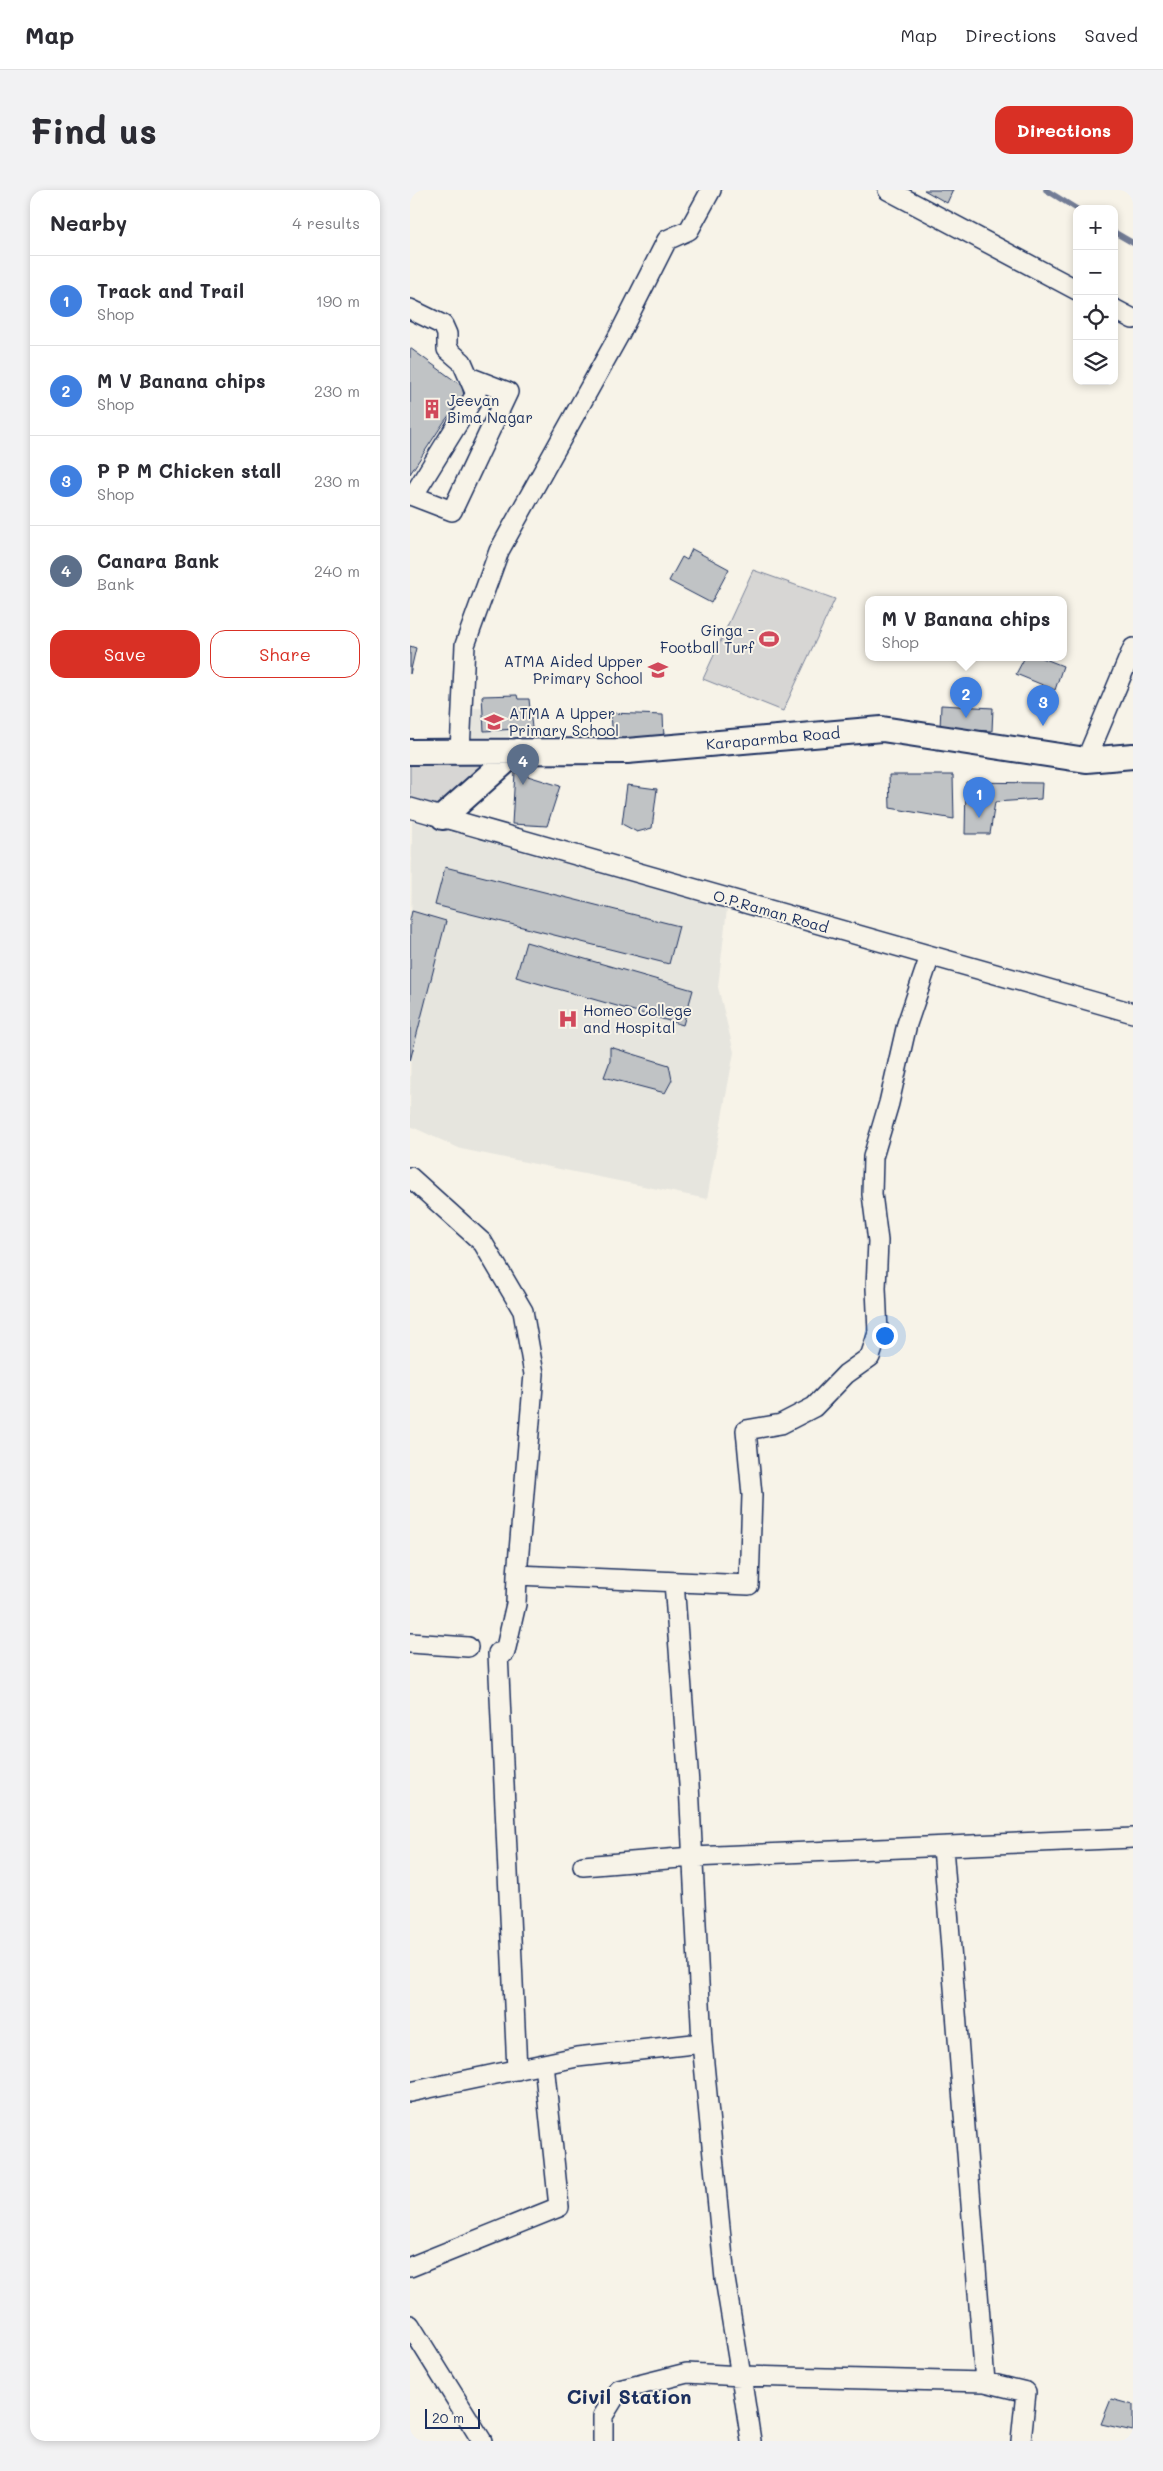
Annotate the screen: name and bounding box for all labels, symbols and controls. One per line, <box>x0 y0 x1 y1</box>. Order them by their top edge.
text: Map <box>25 19 74 50</box>
text: Map <box>900 23 937 47</box>
text: Directions <box>965 23 1057 47</box>
text: Saved <box>1085 23 1138 47</box>
button: Directions <box>995 106 1133 154</box>
text: Find us <box>30 107 157 153</box>
map controls <box>1073 205 1118 385</box>
button: + <box>1073 205 1118 250</box>
text: Nearby <box>50 209 127 236</box>
text: 4 results <box>292 212 360 233</box>
button: − <box>1073 250 1118 295</box>
text: Track and Trail <box>97 278 244 303</box>
text: 1 <box>62 290 70 311</box>
text: 190 m <box>316 290 360 311</box>
button: locate <box>1073 295 1118 340</box>
text: Shop <box>97 303 134 324</box>
button: layers <box>1073 340 1118 385</box>
text: M V Banana chips <box>97 368 265 393</box>
text: 2 <box>62 380 70 401</box>
text: 230 m <box>314 380 360 401</box>
place label: Jeevan Bima Nagar <box>447 390 533 427</box>
text: Shop <box>97 393 134 414</box>
building icon: Jeevan Bima Nagar <box>421 398 443 420</box>
text: P P M Chicken stall <box>97 458 281 483</box>
text: 3 <box>61 470 71 491</box>
text: 230 m <box>314 470 360 491</box>
text: Shop <box>97 483 134 504</box>
text: Canara Bank <box>97 548 219 573</box>
text: 4 <box>61 560 71 581</box>
text: 240 m <box>314 560 360 581</box>
text: Bank <box>97 573 134 594</box>
popup <box>865 596 1067 661</box>
text: M V Banana chips <box>882 606 1050 631</box>
place label: Ginga - Football Turf <box>660 620 755 657</box>
sports icon: Ginga - Football Turf <box>758 628 780 650</box>
button: Save <box>50 630 200 678</box>
button: Share <box>210 630 360 678</box>
text: Shop <box>882 631 919 652</box>
place label: ATMA Aided Upper Primary School <box>504 651 643 688</box>
school or university icon: ATMA Aided Upper Primary School <box>647 659 669 681</box>
pin: 2 <box>950 677 982 718</box>
pin: 3 <box>1027 685 1059 726</box>
place label: ATMA A Upper Primary School <box>509 703 619 740</box>
school or university icon: ATMA A Upper Primary School <box>483 711 505 733</box>
street label: Karaparmba Road <box>705 722 841 754</box>
pin: 4 <box>507 744 539 785</box>
pin: 1 <box>963 777 995 818</box>
street label: O.P.Raman Road <box>711 885 831 937</box>
place label: Homeo College and Hospital <box>583 1000 692 1037</box>
hospital icon: Homeo College and Hospital <box>557 1008 579 1030</box>
your location <box>872 1323 898 1349</box>
district label: Civil Station <box>567 2383 691 2409</box>
scale bar <box>425 2406 480 2429</box>
text: 20 m <box>432 2408 464 2427</box>

